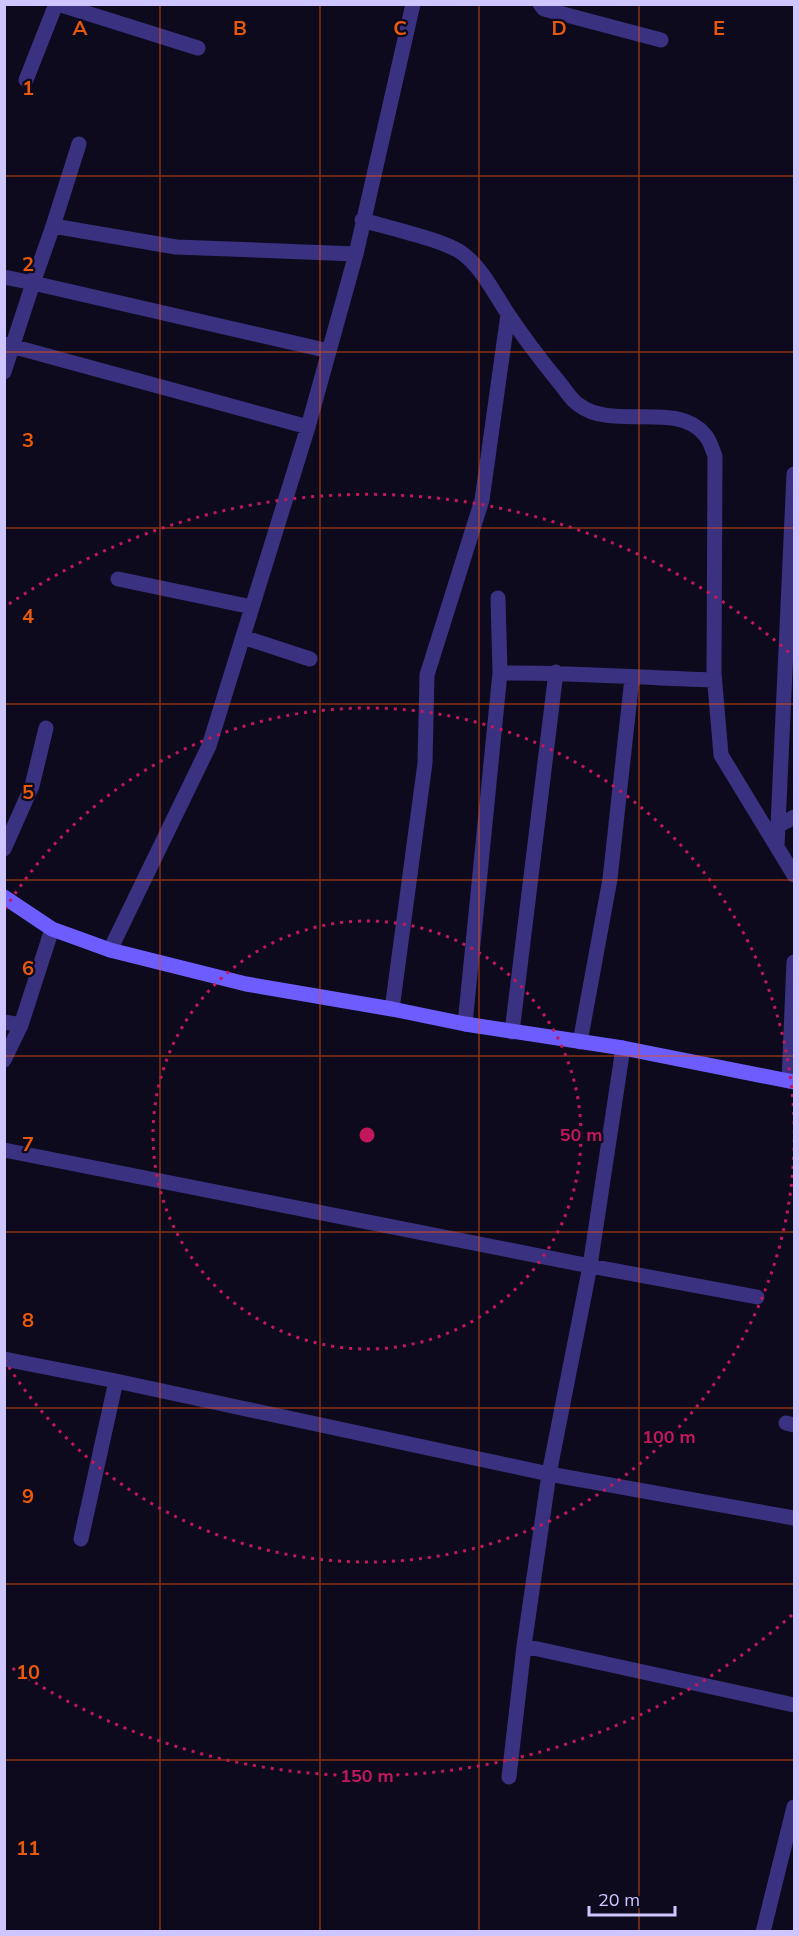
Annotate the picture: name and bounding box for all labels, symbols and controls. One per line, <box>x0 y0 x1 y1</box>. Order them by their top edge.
text: A <box>73 15 88 40</box>
text: B <box>233 15 247 40</box>
text: C <box>393 15 407 40</box>
text: D <box>551 15 567 40</box>
text: E <box>713 15 725 40</box>
text: 1 <box>22 75 34 100</box>
text: 2 <box>22 251 34 276</box>
text: 3 <box>22 427 34 452</box>
text: 4 <box>22 603 34 628</box>
text: 5 <box>22 779 34 804</box>
text: 6 <box>22 955 34 980</box>
text: 50 m <box>560 1123 602 1146</box>
centre of rings <box>357 1125 377 1145</box>
text: 7 <box>22 1131 34 1156</box>
text: 8 <box>22 1307 34 1332</box>
text: 100 m <box>642 1425 696 1448</box>
text: 9 <box>22 1483 34 1508</box>
text: 10 <box>16 1659 40 1684</box>
text: 150 m <box>340 1764 394 1787</box>
text: 11 <box>16 1835 40 1860</box>
scale bar <box>589 1879 674 1917</box>
text: 20 m <box>598 1888 640 1911</box>

